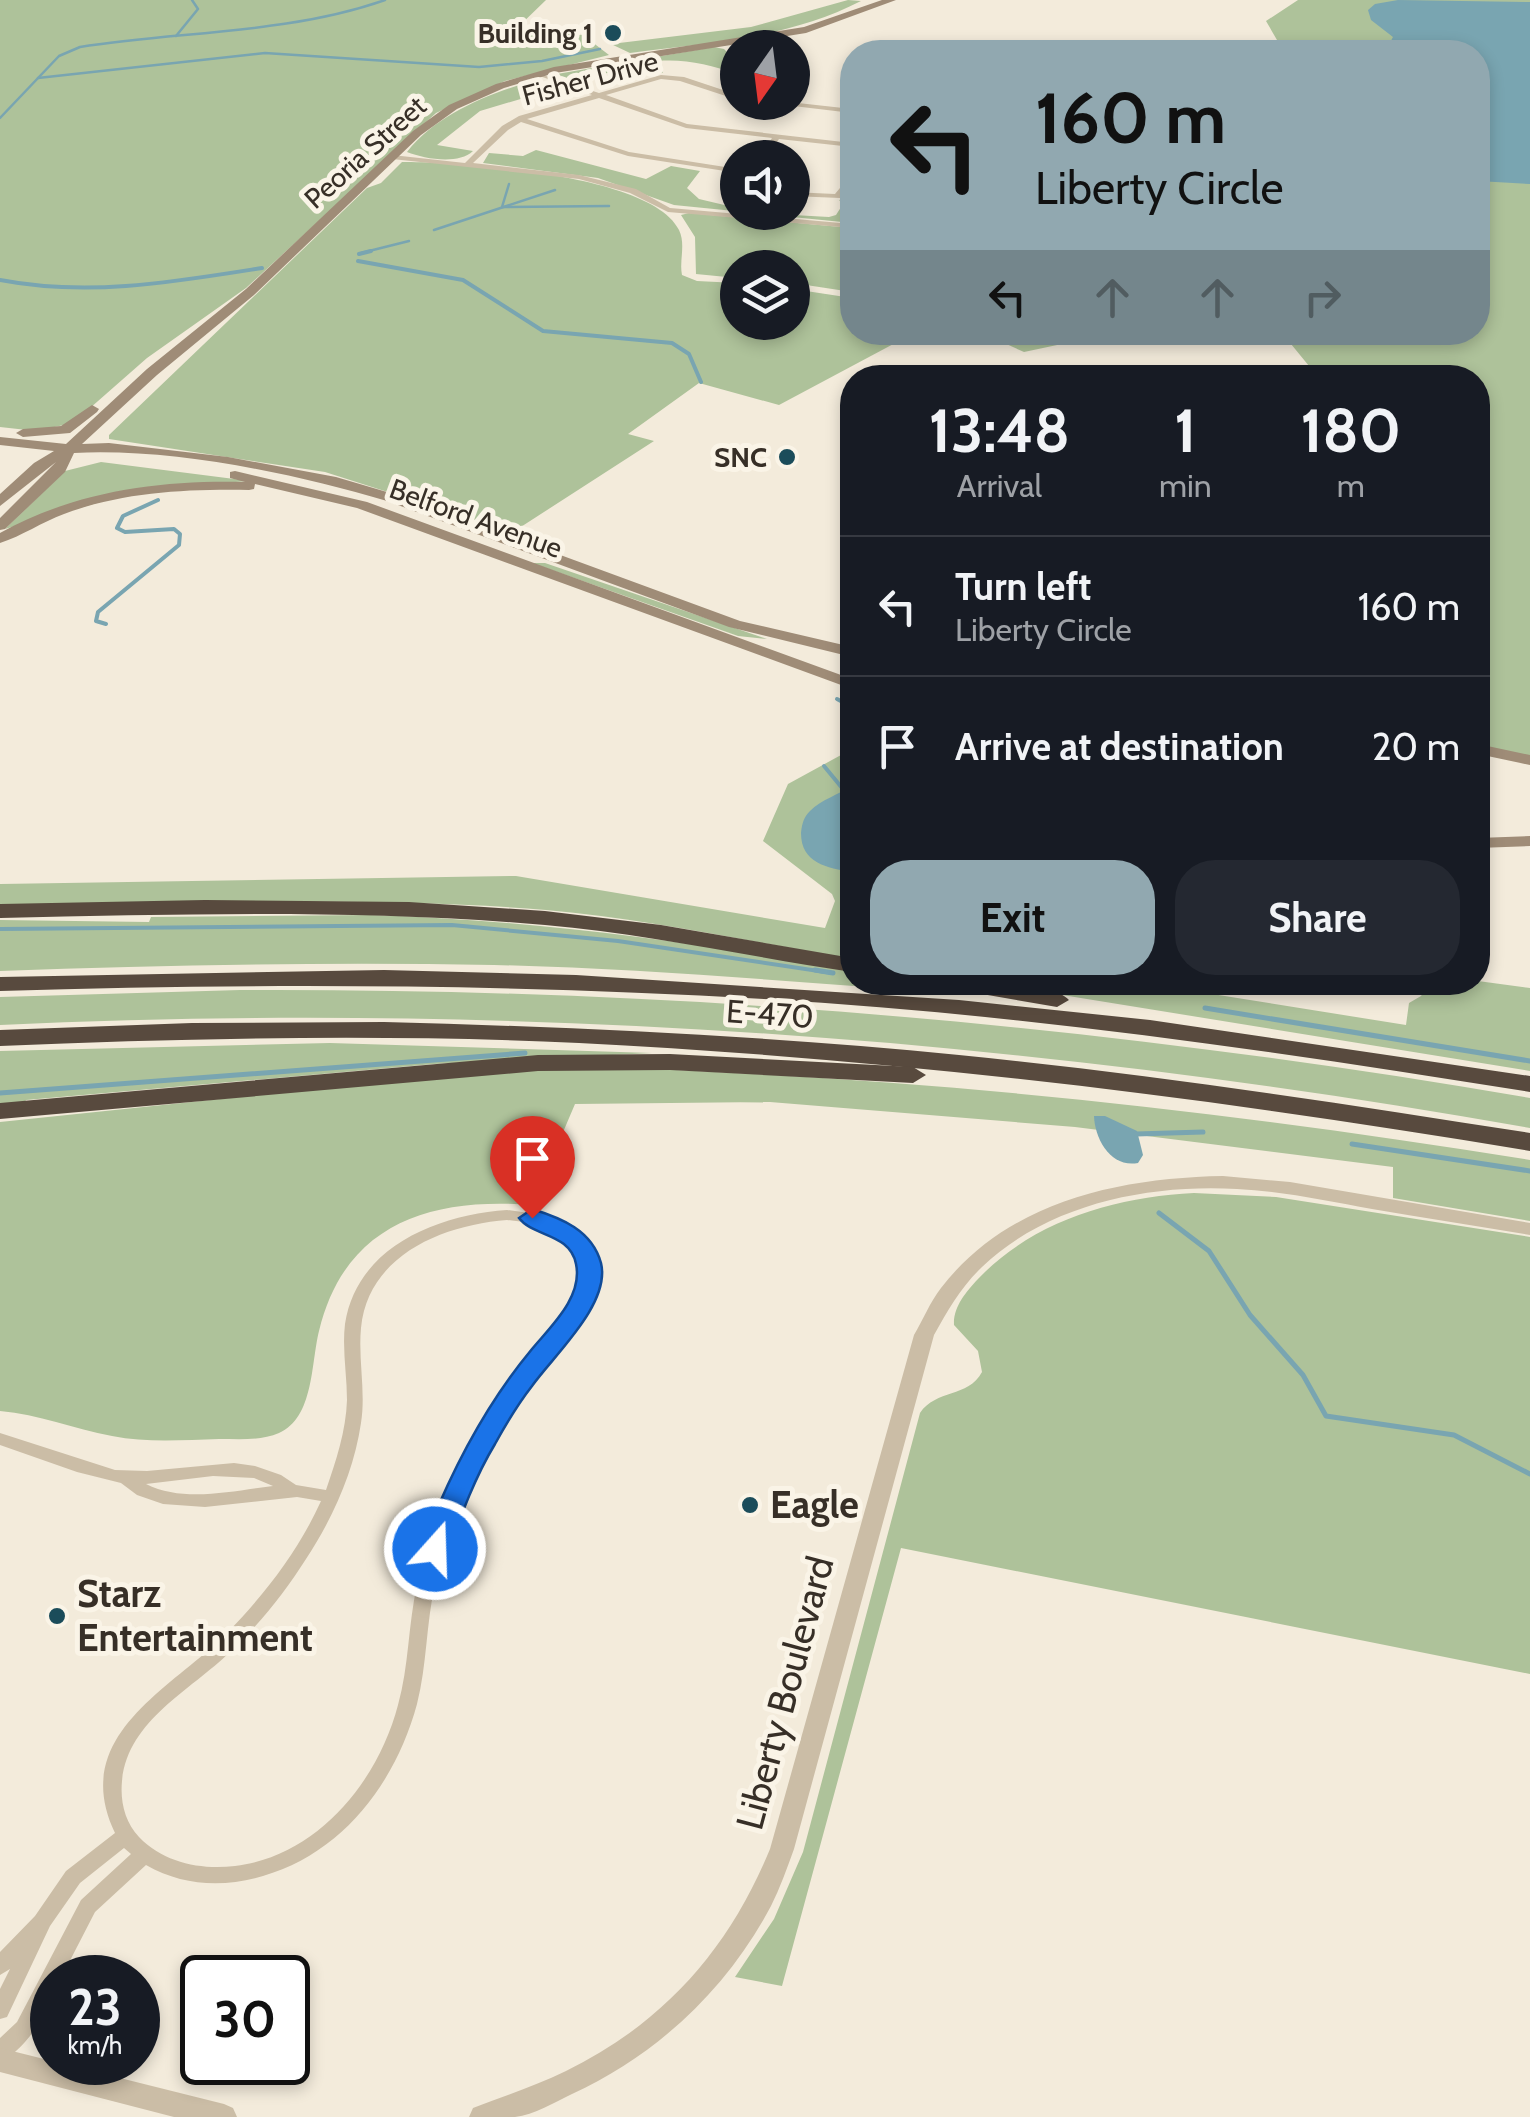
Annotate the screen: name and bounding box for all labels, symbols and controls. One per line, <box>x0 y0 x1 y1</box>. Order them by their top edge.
place label: Building 1 <box>477 16 593 50</box>
marker: Building 1 <box>602 22 624 44</box>
north arrow <box>720 30 810 120</box>
map controls <box>720 30 810 340</box>
street label: Fisher Drive <box>518 44 662 112</box>
text: 160 m <box>1035 75 1226 161</box>
icon: left <box>870 80 1000 210</box>
street label: Peoria Street <box>297 89 433 215</box>
button: sound <box>720 140 810 230</box>
text: Liberty Circle <box>1035 161 1284 215</box>
button: layers <box>720 250 810 340</box>
icon: left <box>980 270 1035 325</box>
icon: ahead <box>1085 270 1140 325</box>
icon: ahead <box>1190 270 1245 325</box>
icon: right <box>1295 270 1350 325</box>
text: 13:48 <box>929 394 1070 467</box>
text: 1 <box>1174 394 1196 467</box>
text: 180 <box>1300 394 1401 467</box>
place label: SNC <box>714 440 767 474</box>
marker: SNC <box>776 446 798 468</box>
text: Arrival <box>957 466 1042 505</box>
text: min <box>1159 466 1212 505</box>
text: m <box>1337 466 1365 505</box>
street label: Belford Avenue <box>385 471 567 565</box>
text: Turn left <box>955 563 1091 610</box>
icon: left <box>870 579 925 634</box>
text: 160 m <box>1358 583 1460 630</box>
text: Liberty Circle <box>955 610 1132 649</box>
icon: arrive <box>870 719 925 774</box>
text: Arrive at destination <box>955 723 1284 770</box>
text: 20 m <box>1372 723 1460 770</box>
button: Exit <box>870 860 1155 975</box>
button: Share <box>1175 860 1460 975</box>
street label: E-470 <box>725 991 815 1036</box>
pin <box>490 1116 575 1219</box>
icon: arrive <box>505 1131 560 1186</box>
place label: Eagle <box>770 1481 859 1528</box>
marker: Eagle <box>739 1494 761 1516</box>
position arrow <box>383 1497 487 1601</box>
street label: Liberty Boulevard <box>725 1551 844 1835</box>
place label: Starz Entertainment <box>77 1570 313 1661</box>
marker: Starz Entertainment <box>46 1605 68 1627</box>
speed limit sign: 30 <box>180 1955 310 2085</box>
text: 23 <box>68 1977 122 2038</box>
text: km/h <box>68 2030 122 2060</box>

